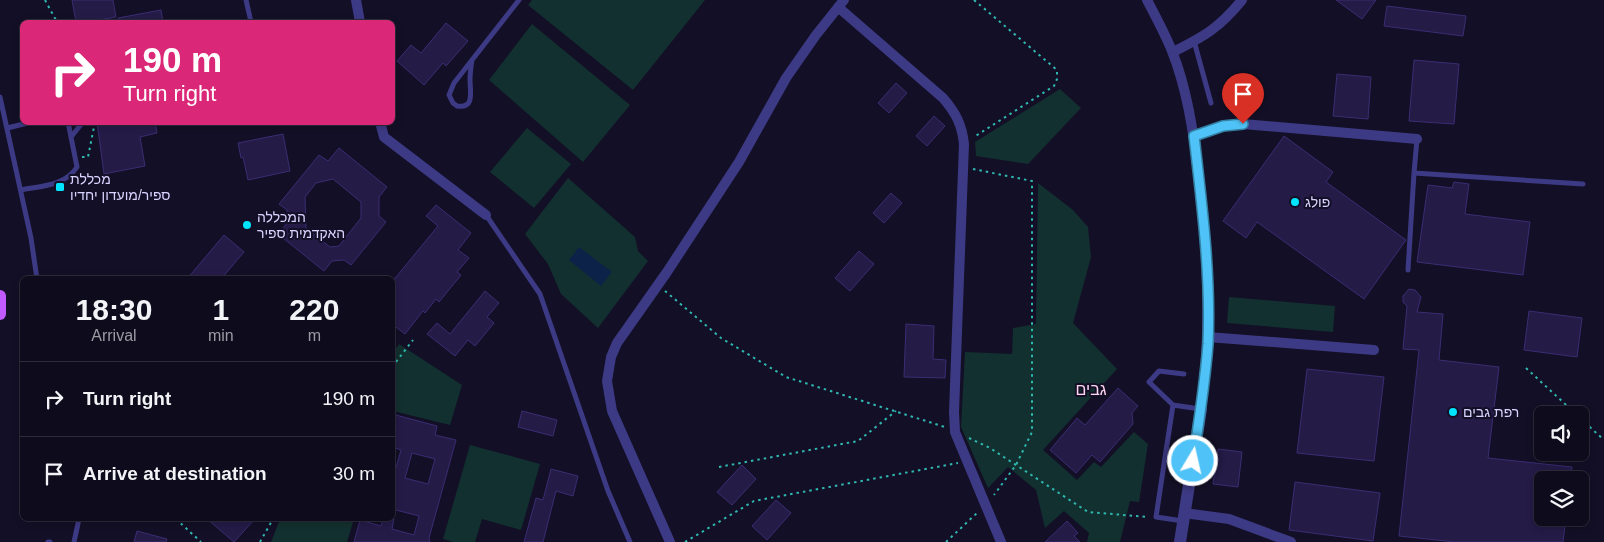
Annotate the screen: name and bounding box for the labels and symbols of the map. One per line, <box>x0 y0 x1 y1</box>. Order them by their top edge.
pin <box>1222 73 1264 124</box>
place label: מכללת ספיר/מועדון יחדיו <box>70 171 171 203</box>
marker: מכללת ספיר/מועדון יחדיו <box>54 181 66 193</box>
place label: פולג <box>1305 194 1330 210</box>
marker: פולג <box>1289 196 1301 208</box>
place label: המכללה האקדמית ספיר <box>257 209 345 241</box>
marker: המכללה האקדמית ספיר <box>241 219 253 231</box>
district label: גבים <box>1075 381 1107 398</box>
place label: רפת גבים <box>1463 404 1519 420</box>
marker: רפת גבים <box>1447 406 1459 418</box>
position arrow <box>1166 434 1218 486</box>

